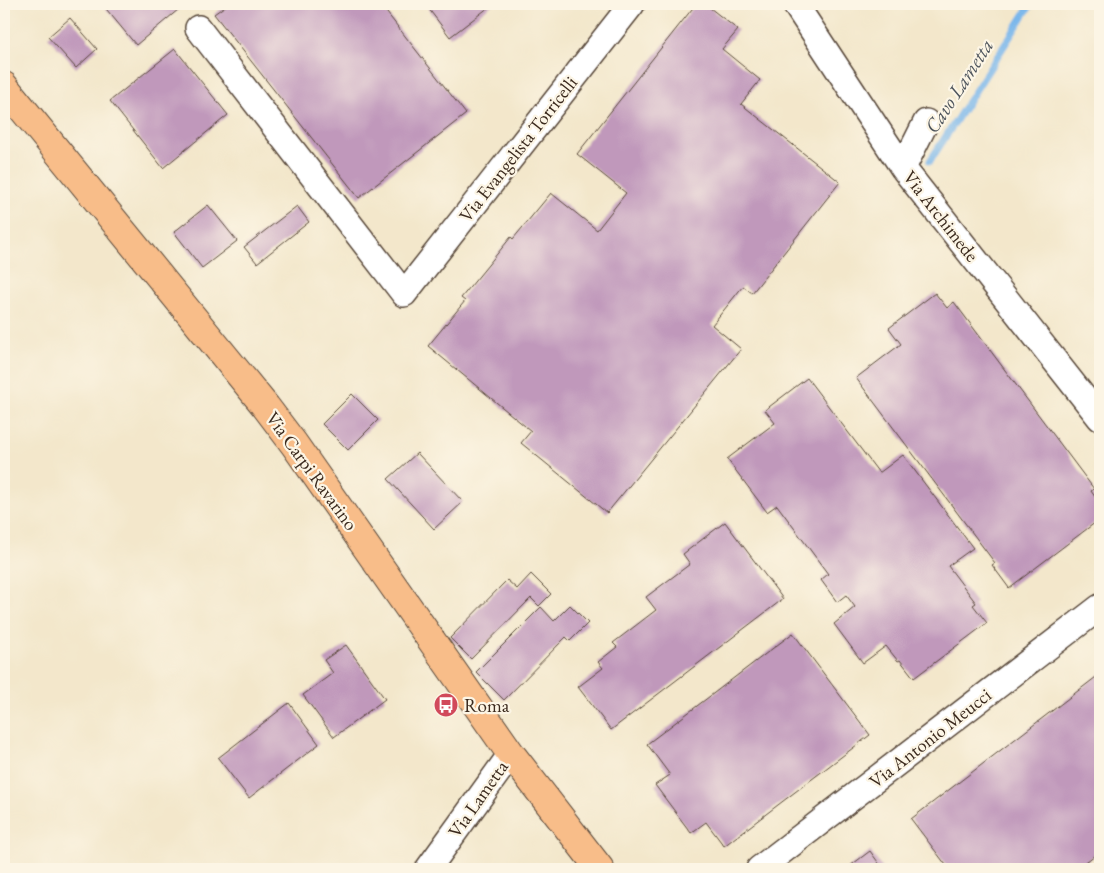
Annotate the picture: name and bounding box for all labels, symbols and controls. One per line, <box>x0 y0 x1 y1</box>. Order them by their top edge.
water label: Cavo Lametta <box>919 34 999 138</box>
street label: Via Evangelista Torricelli <box>453 71 583 227</box>
street label: Via Archimede <box>898 165 984 267</box>
street label: Via Carpi Ravarino <box>260 407 364 535</box>
street label: Via Antonio Meucci <box>864 682 997 794</box>
bus stop icon: Roma <box>433 692 459 718</box>
place label: Roma <box>464 693 510 718</box>
street label: Via Lametta <box>442 755 514 843</box>

